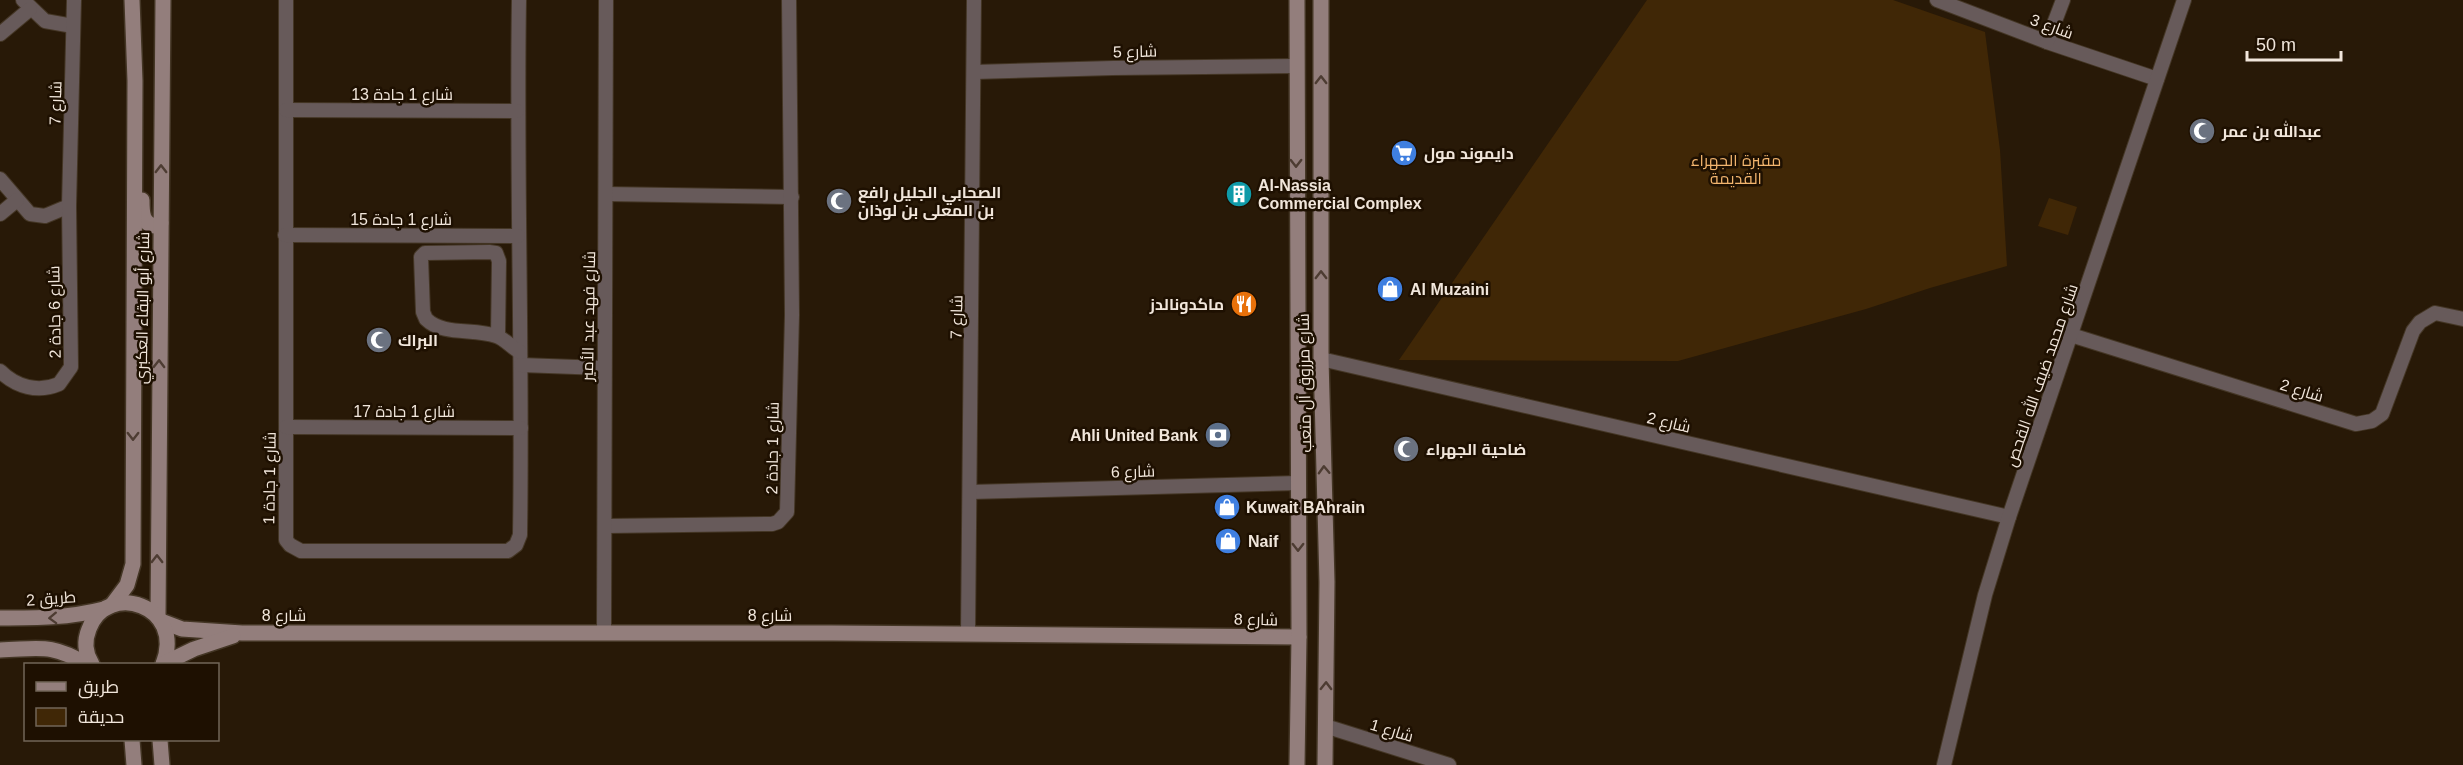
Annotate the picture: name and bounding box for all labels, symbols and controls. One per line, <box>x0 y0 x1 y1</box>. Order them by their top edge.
street label: شارع 3 <box>2027 11 2076 45</box>
scale bar <box>2247 24 2342 62</box>
text: 50 m <box>2256 35 2296 55</box>
street label: شارع 5 <box>1113 43 1157 63</box>
one-way arrow <box>1315 75 1327 84</box>
street label: شارع 7 <box>47 81 67 125</box>
street label: شارع 1 جادة 13 <box>351 86 453 106</box>
mosque icon: عبدالله بن عمر <box>2187 116 2217 146</box>
place label: عبدالله بن عمر <box>2221 120 2322 141</box>
supermarket icon: دايموند مول <box>1389 138 1419 168</box>
place label: دايموند مول <box>1424 145 1514 163</box>
park label: مقبرة الجهراء القديمة <box>1691 152 1781 188</box>
one-way arrow <box>1290 159 1302 168</box>
one-way arrow <box>155 164 168 173</box>
place label: Al-Nassia Commercial Complex <box>1258 177 1422 212</box>
building icon: Al-Nassia Commercial Complex <box>1224 179 1254 209</box>
place label: الصحابي الجليل رافع بن المعلى بن لوذان <box>858 184 1001 220</box>
mosque icon: الصحابي الجليل رافع بن المعلى بن لوذان <box>824 186 854 216</box>
street label: شارع 1 جادة 15 <box>350 211 452 231</box>
street label: شارع أبو البقاء العكبري <box>132 232 157 384</box>
street label: شارع فهد عبد الأمير <box>579 251 601 382</box>
street label: شارع 6 جادة 2 <box>45 265 67 359</box>
one-way arrow <box>1315 270 1327 279</box>
shop icon: Al Muzaini <box>1375 274 1405 304</box>
place label: Al Muzaini <box>1410 281 1489 298</box>
street label: شارع محمد ضيف الله القحص <box>2000 281 2084 470</box>
restaurant icon: ماكدونالدز <box>1229 289 1259 319</box>
street label: شارع 7 <box>948 295 968 339</box>
place label: ماكدونالدز <box>1149 296 1224 314</box>
street label: شارع مرزوق آل متعب <box>1295 313 1317 453</box>
mosque icon: البراك <box>364 325 394 355</box>
place label: البراك <box>398 332 438 350</box>
one-way arrow <box>153 359 166 368</box>
street label: شارع 2 <box>2277 376 2326 408</box>
street label: شارع 1 جادة 2 <box>763 401 785 495</box>
street label: شارع 1 جادة 17 <box>353 403 455 423</box>
street label: شارع 2 <box>1645 409 1692 439</box>
bank icon: Ahli United Bank <box>1203 420 1233 450</box>
place label: Ahli United Bank <box>1070 427 1198 444</box>
street label: شارع 1 جادة 1 <box>260 431 282 525</box>
one-way arrow <box>127 432 139 441</box>
mosque icon: ضاحية الجهراء <box>1391 434 1421 464</box>
place label: ضاحية الجهراء <box>1426 441 1526 459</box>
street label: شارع 6 <box>1111 463 1155 483</box>
one-way arrow <box>1318 465 1330 474</box>
shop icon: Kuwait BAhrain <box>1212 492 1242 522</box>
place label: Kuwait BAhrain <box>1246 499 1365 516</box>
shop icon: Naif <box>1213 526 1243 556</box>
place label: Naif <box>1248 533 1279 550</box>
one-way arrow <box>1292 543 1304 552</box>
one-way arrow <box>151 554 163 563</box>
street label: طريق 2 <box>26 588 77 611</box>
street label: شارع 8 <box>262 607 306 627</box>
street label: شارع 8 <box>748 607 792 627</box>
street label: شارع 8 <box>1234 611 1278 631</box>
one-way arrow <box>48 612 57 625</box>
legend <box>24 663 219 741</box>
text: طريق <box>78 677 119 699</box>
one-way arrow <box>1319 681 1332 690</box>
text: حديقة <box>78 707 124 727</box>
street label: شارع 1 <box>1367 716 1416 748</box>

